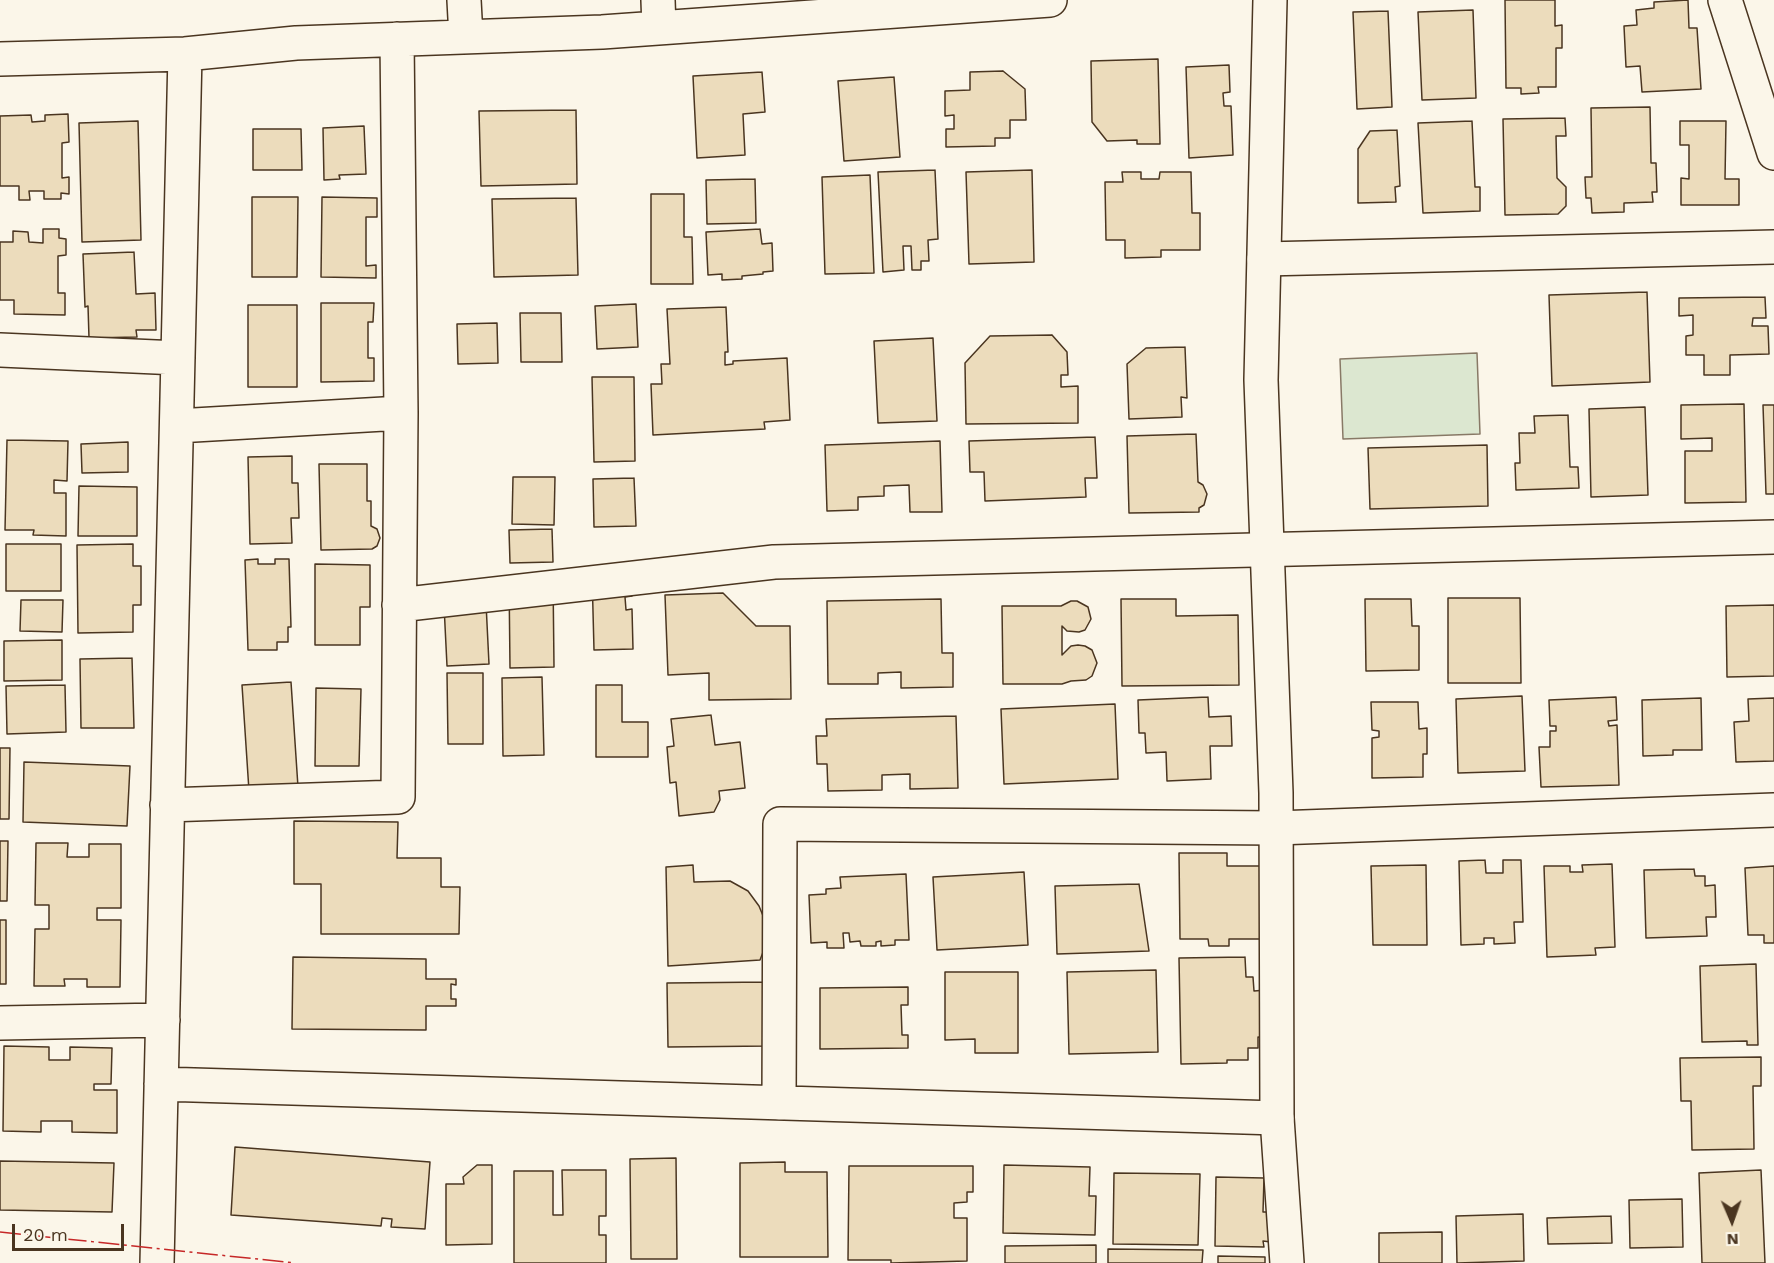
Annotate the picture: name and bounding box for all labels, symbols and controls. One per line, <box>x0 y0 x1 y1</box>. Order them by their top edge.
north arrow <box>1702 1191 1762 1251</box>
scale bar <box>15 1212 128 1250</box>
text: 20 m <box>23 1224 68 1245</box>
text: N <box>1726 1230 1739 1249</box>

